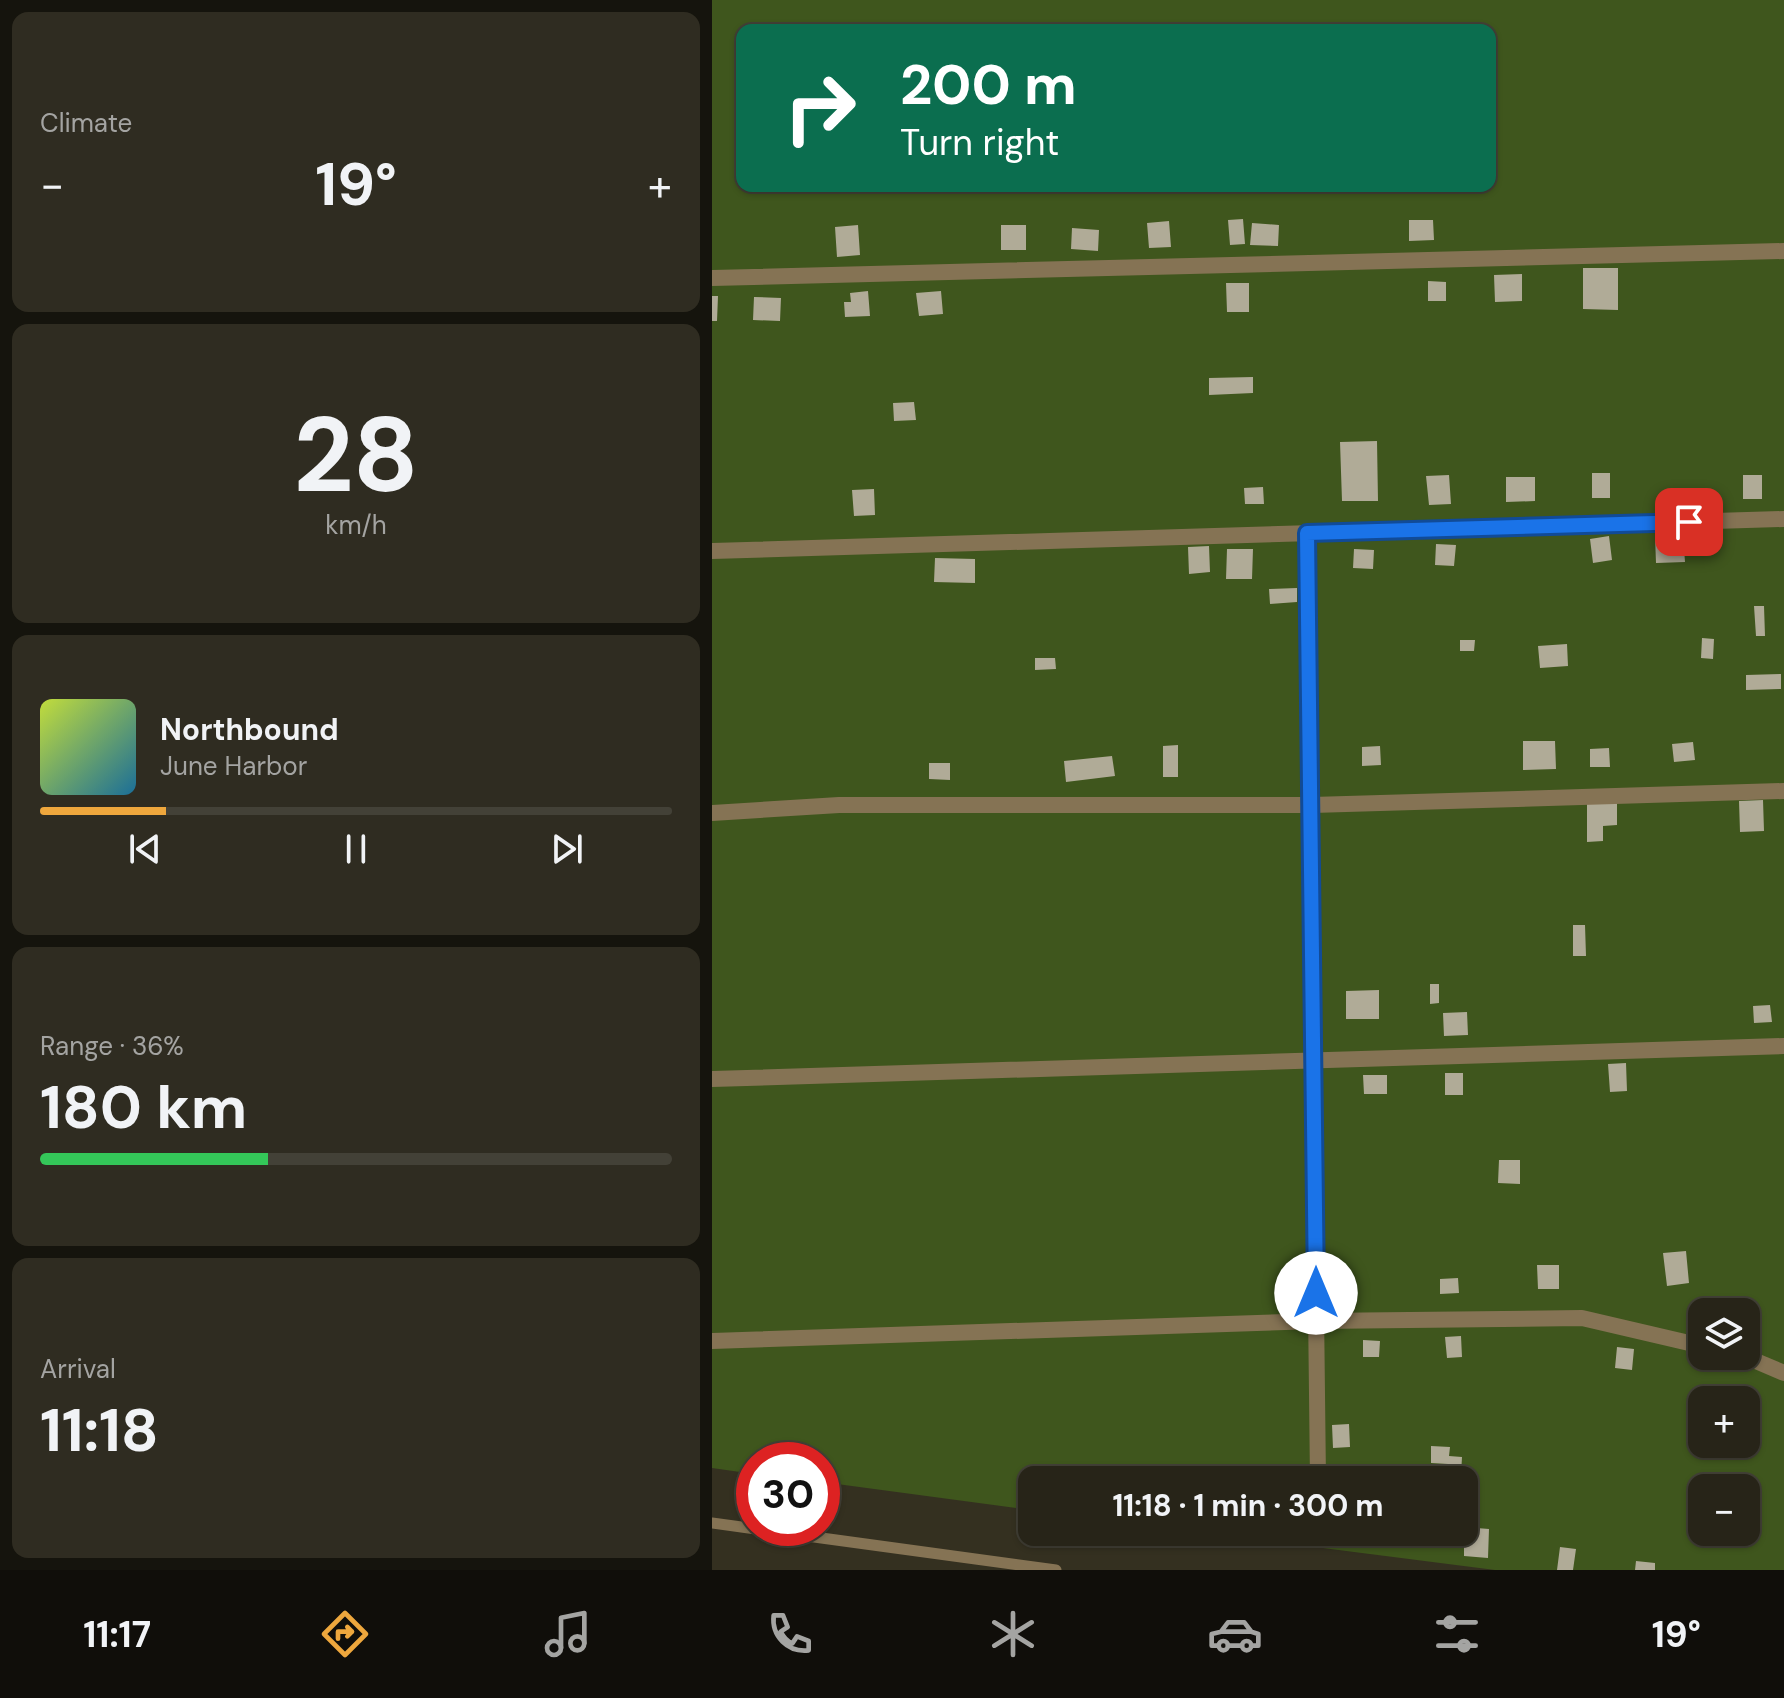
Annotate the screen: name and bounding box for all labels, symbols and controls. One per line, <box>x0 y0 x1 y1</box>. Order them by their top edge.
text: 200 m <box>900 48 1077 121</box>
icon: right <box>768 56 872 160</box>
text: Climate <box>40 106 132 140</box>
text: Turn right <box>900 119 1059 166</box>
text: 19° <box>315 145 397 224</box>
text: − <box>40 156 64 214</box>
text: + <box>648 156 672 214</box>
text: 28 <box>293 388 419 523</box>
pin <box>1655 488 1723 556</box>
icon: arrive <box>1667 500 1711 544</box>
text: km/h <box>325 508 387 542</box>
text: Northbound <box>160 710 339 749</box>
text: June Harbor <box>160 749 307 783</box>
icon: previous <box>123 827 167 871</box>
icon: pause <box>334 827 378 871</box>
icon: next <box>545 827 589 871</box>
text: Range · 36% <box>40 1029 184 1063</box>
text: 180 km <box>40 1068 247 1147</box>
position arrow <box>1274 1251 1358 1335</box>
map controls <box>1688 1298 1760 1546</box>
button: layers <box>1688 1298 1760 1370</box>
text: Arrival <box>40 1352 116 1386</box>
button: + <box>1688 1386 1760 1458</box>
text: 11:18 <box>40 1391 159 1470</box>
speed limit sign: 30 <box>736 1442 840 1546</box>
button: − <box>1688 1474 1760 1546</box>
text: 11:18 · 1 min · 300 m <box>1112 1486 1384 1525</box>
icon: directions <box>317 1606 373 1662</box>
icon: music <box>540 1606 596 1662</box>
icon: phone <box>762 1606 818 1662</box>
icon: climate <box>985 1606 1041 1662</box>
icon: car <box>1207 1606 1263 1662</box>
icon: filters <box>1429 1606 1485 1662</box>
text: 11:17 <box>83 1611 151 1658</box>
text: 19° <box>1652 1611 1701 1658</box>

